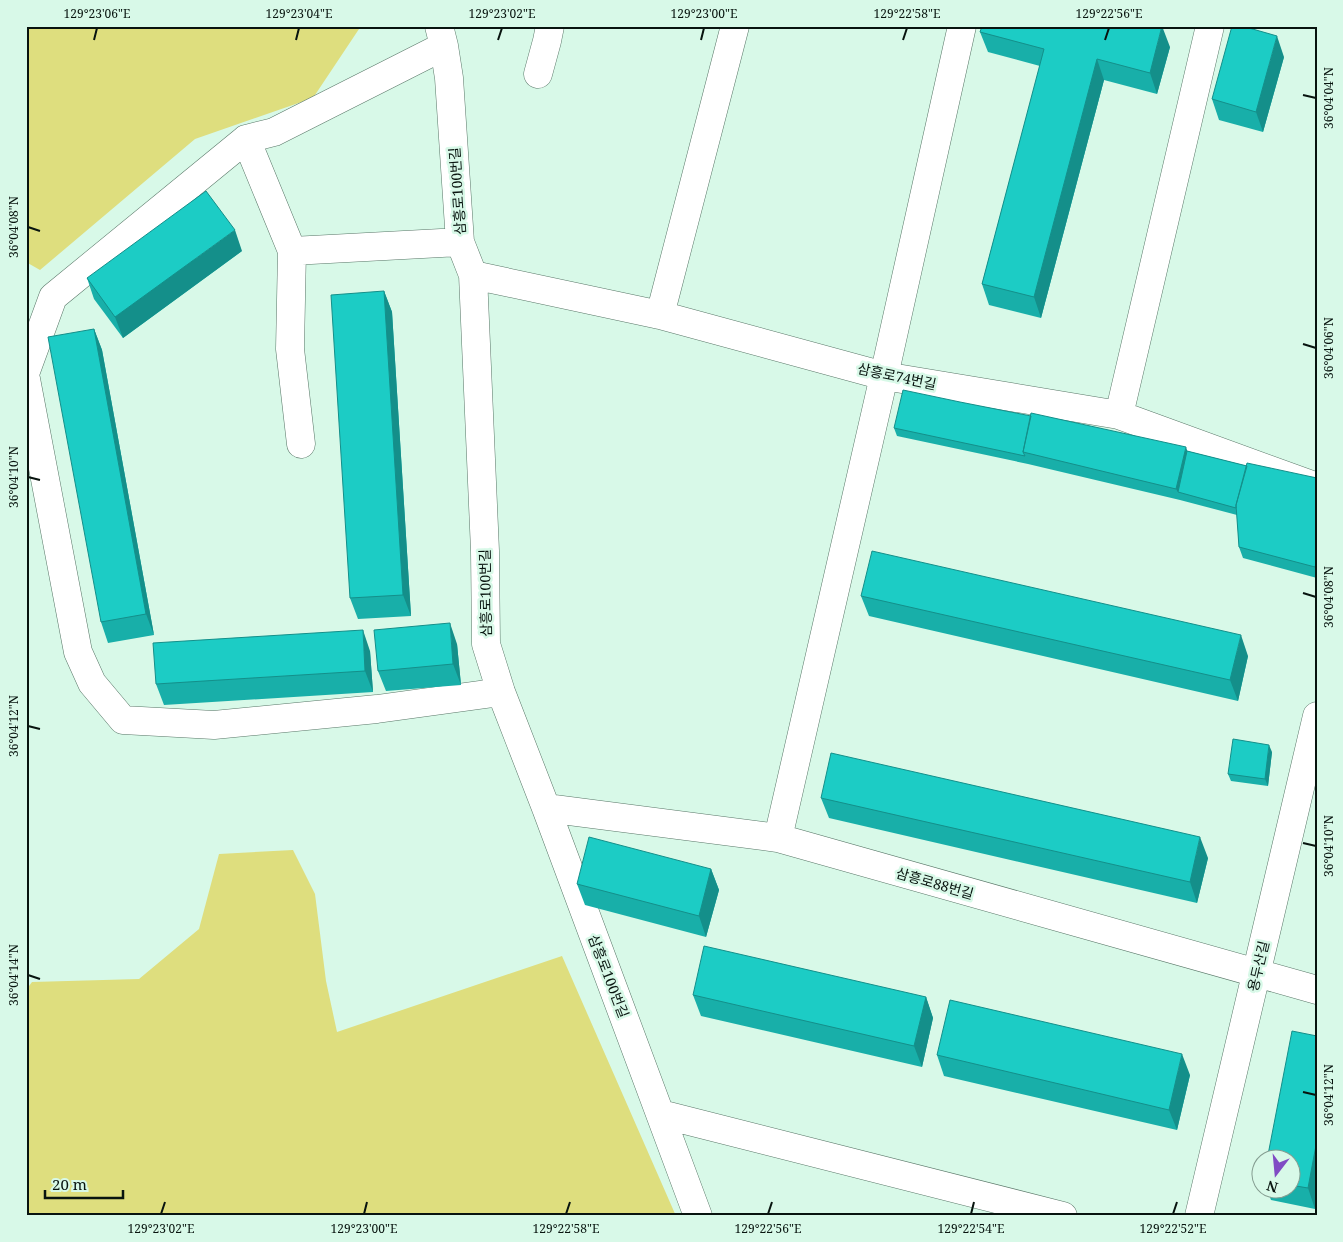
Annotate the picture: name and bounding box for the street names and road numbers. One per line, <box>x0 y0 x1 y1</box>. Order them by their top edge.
street label: 삼흥로100번길 <box>444 146 470 236</box>
street label: 삼흥로74번길 <box>856 358 938 394</box>
street label: 삼흥로100번길 <box>475 549 495 637</box>
street label: 삼흥로88번길 <box>894 863 976 903</box>
street label: 삼흥로100번길 <box>584 932 634 1020</box>
street label: 용두산길 <box>1243 939 1273 993</box>

